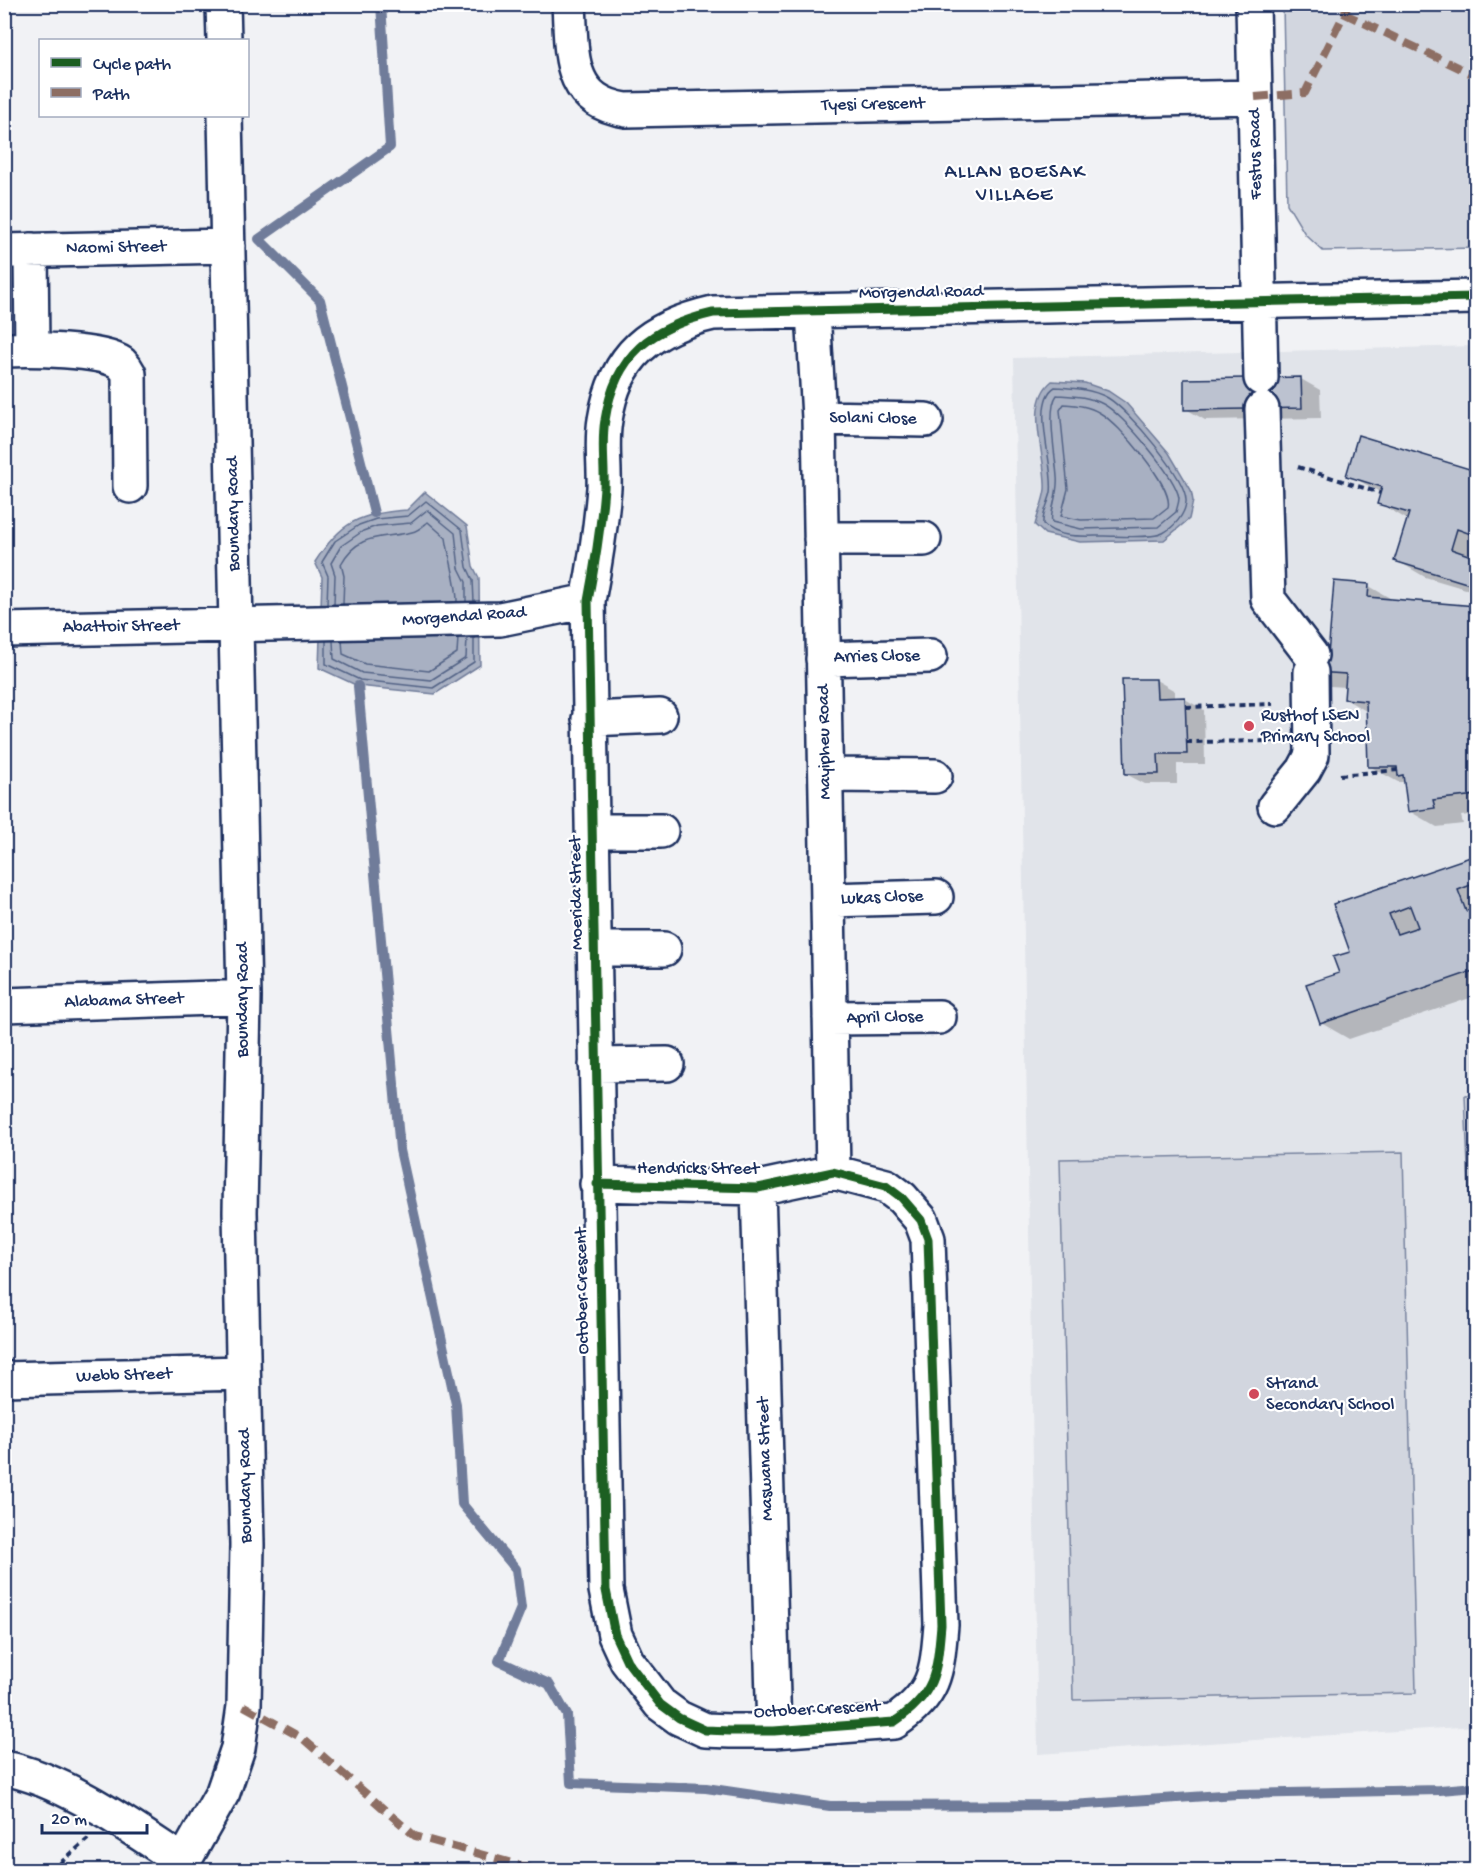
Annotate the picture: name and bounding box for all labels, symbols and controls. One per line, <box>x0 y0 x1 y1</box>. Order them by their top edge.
legend <box>39 39 249 117</box>
text: Cycle path <box>93 55 171 76</box>
text: Path <box>92 85 130 106</box>
street label: Tyesi Crescent <box>820 94 926 116</box>
street label: Festus Road <box>1245 107 1267 201</box>
district label: ALLAN BOESAK VILLAGE <box>945 162 1086 208</box>
street label: Naomi Street <box>66 237 168 259</box>
street label: Morgendal Road <box>859 281 985 305</box>
street label: Solani Close <box>829 408 918 430</box>
street label: Boundary Road <box>222 455 246 573</box>
street label: Morgendal Road <box>401 602 528 632</box>
street label: Abattoir Street <box>62 615 181 639</box>
street label: Arries Close <box>834 646 921 668</box>
street label: Mayipheu Road <box>813 683 837 800</box>
place label: Rusthof LSEN Primary School <box>1260 706 1370 748</box>
marker: Rusthof LSEN Primary School <box>1242 719 1256 733</box>
street label: Moerida Street <box>565 834 588 950</box>
street label: Lukas Close <box>840 886 925 910</box>
street label: Boundary Road <box>233 941 254 1058</box>
street label: Alabama Street <box>64 988 186 1014</box>
street label: April Close <box>846 1007 924 1029</box>
street label: Hendricks Street <box>637 1159 761 1180</box>
street label: October Crescent <box>571 1226 595 1354</box>
street label: Webb Street <box>76 1364 174 1388</box>
place label: Strand Secondary School <box>1266 1374 1395 1416</box>
marker: Strand Secondary School <box>1247 1387 1261 1401</box>
street label: Maswana Street <box>753 1395 779 1521</box>
street label: Boundary Road <box>234 1427 258 1545</box>
street label: October Crescent <box>753 1696 882 1724</box>
scale bar <box>42 1797 147 1835</box>
text: 20 m <box>51 1810 87 1831</box>

